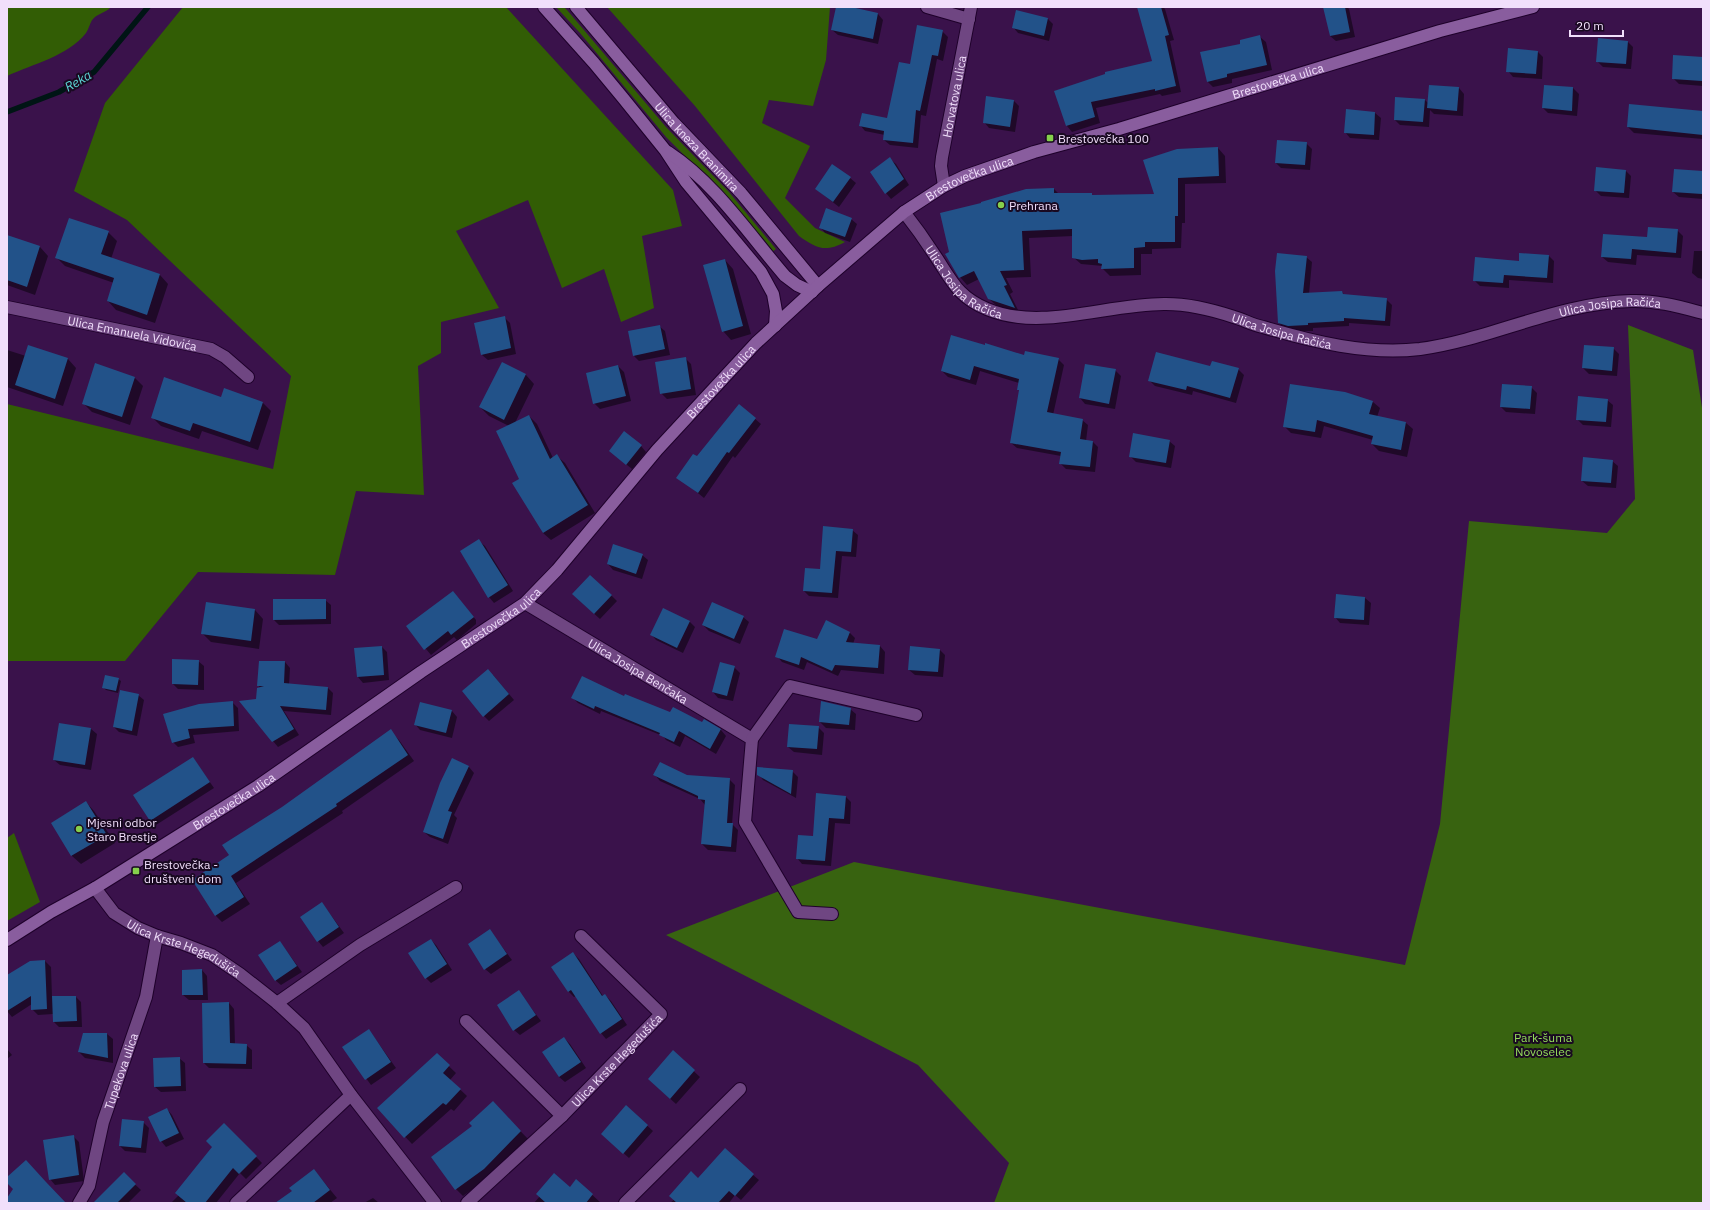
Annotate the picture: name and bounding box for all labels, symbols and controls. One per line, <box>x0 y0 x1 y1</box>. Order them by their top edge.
scale bar <box>1570 12 1623 38</box>
text: 20 m <box>1576 18 1604 33</box>
street label: Horvatova ulica <box>938 53 969 139</box>
street label: Brestovečka ulica <box>1230 59 1326 102</box>
water label: Reka <box>61 67 95 95</box>
street label: Ulica kneza Branimira <box>652 99 743 195</box>
place label: Brestovečka 100 <box>1058 131 1149 146</box>
marker: Brestovečka 100 <box>1045 133 1055 143</box>
street label: Brestovečka ulica <box>922 152 1016 204</box>
place label: Prehrana <box>1009 198 1058 213</box>
marker: Prehrana <box>996 200 1006 210</box>
street label: Ulica Josipa Račića <box>923 242 1005 321</box>
street label: Ulica Josipa Račića <box>1557 293 1663 319</box>
street label: Ulica Josipa Račića <box>1230 309 1334 352</box>
street label: Ulica Emanuela Vidovića <box>66 312 199 354</box>
street label: Brestovečka ulica <box>683 341 759 421</box>
street label: Brestovečka ulica <box>458 584 544 651</box>
street label: Ulica Josipa Benčaka <box>585 635 692 707</box>
street label: Brestovečka ulica <box>190 769 278 833</box>
place label: Mjesni odbor Staro Brestje <box>87 815 157 844</box>
marker: Mjesni odbor Staro Brestje <box>74 824 84 834</box>
place label: Brestovečka - društveni dom <box>144 857 221 886</box>
marker: Brestovečka - društveni dom <box>131 866 141 876</box>
street label: Ulica Krste Hegedušića <box>124 915 244 980</box>
street label: Ulica Krste Hegedušića <box>568 1010 665 1110</box>
street label: Tupekova ulica <box>100 1030 141 1111</box>
park label: Park-šuma Novoselec <box>1514 1030 1573 1059</box>

